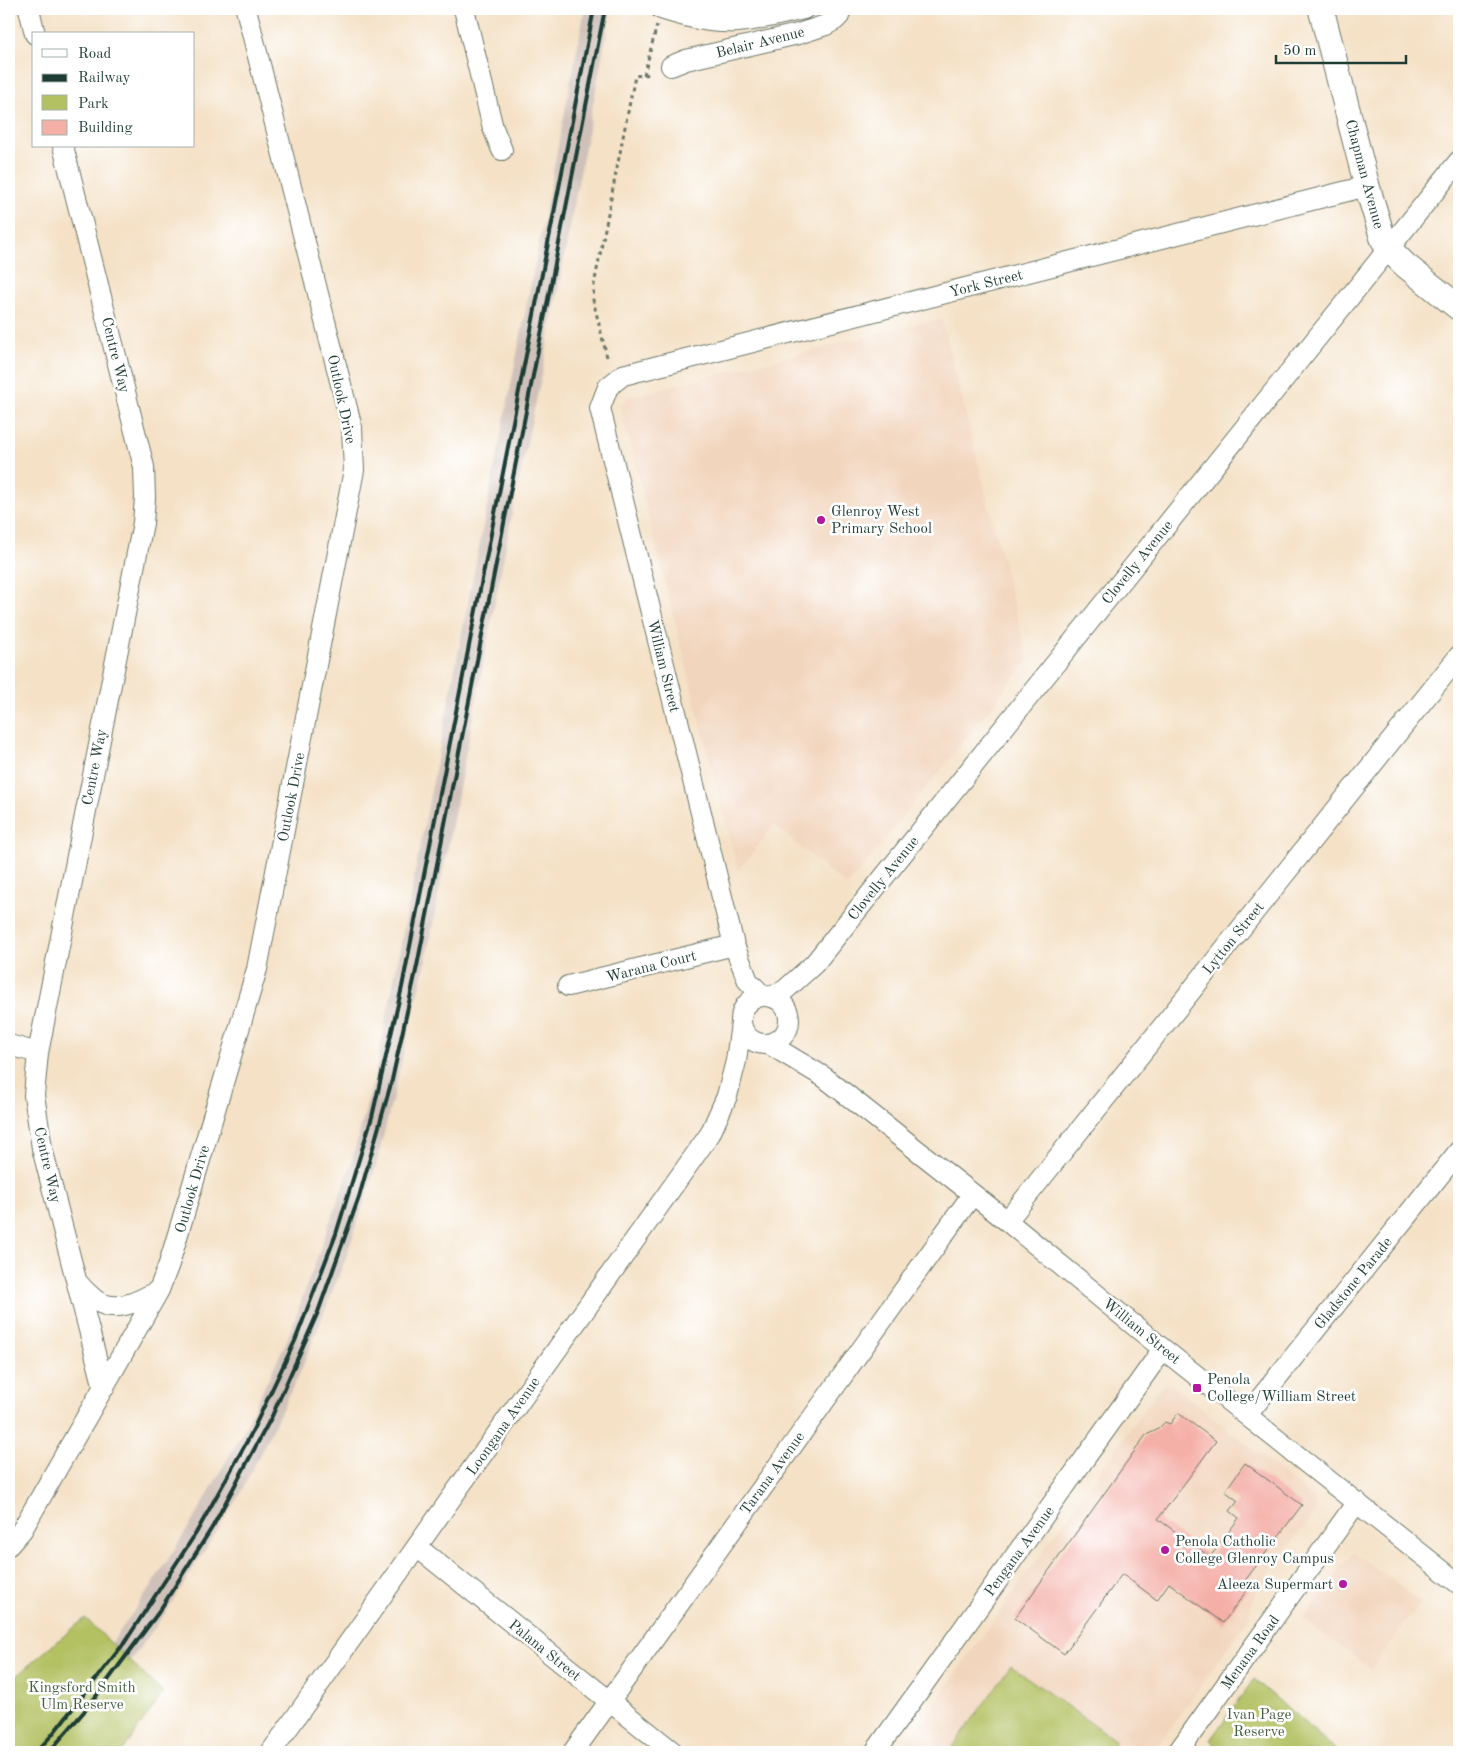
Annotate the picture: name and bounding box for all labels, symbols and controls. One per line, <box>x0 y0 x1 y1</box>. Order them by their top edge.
street label: Belair Avenue <box>715 25 806 62</box>
legend <box>32 32 195 148</box>
scale bar <box>1276 32 1406 64</box>
text: 50 m <box>1283 44 1317 59</box>
text: Road <box>78 47 112 62</box>
text: Railway <box>78 71 131 86</box>
text: Park <box>78 97 109 112</box>
street label: Chapman Avenue <box>1342 118 1385 231</box>
text: Building <box>78 121 133 136</box>
street label: York Street <box>948 268 1025 301</box>
street label: Centre Way <box>98 316 131 395</box>
street label: Outlook Drive <box>324 353 357 445</box>
place label: Glenroy West Primary School <box>831 505 932 537</box>
marker: Glenroy West Primary School <box>815 514 827 526</box>
street label: Clovelly Avenue <box>1100 518 1176 608</box>
street label: William Street <box>644 619 681 714</box>
street label: Centre Way <box>81 728 110 807</box>
street label: Outlook Drive <box>276 751 309 843</box>
street label: Clovelly Avenue <box>846 834 922 924</box>
street label: Lytton Street <box>1201 900 1268 978</box>
street label: Warana Court <box>605 949 698 986</box>
street label: Centre Way <box>31 1126 63 1205</box>
street label: Outlook Drive <box>174 1144 213 1235</box>
street label: Gladstone Parade <box>1313 1235 1396 1333</box>
street label: William Street <box>1099 1296 1183 1368</box>
place label: Penola College/William Street <box>1207 1373 1356 1405</box>
street label: Loongana Avenue <box>465 1375 544 1479</box>
marker: Penola College/William Street <box>1191 1382 1203 1394</box>
street label: Tarana Avenue <box>738 1430 808 1518</box>
street label: Pengana Avenue <box>983 1504 1058 1600</box>
place label: Penola Catholic College Glenroy Campus <box>1175 1535 1334 1567</box>
marker: Penola Catholic College Glenroy Campus <box>1159 1544 1171 1556</box>
place label: Aleeza Supermart <box>1217 1578 1333 1593</box>
marker: Aleeza Supermart <box>1337 1578 1349 1590</box>
street label: Menana Road <box>1219 1613 1283 1693</box>
street label: Palana Street <box>505 1618 583 1685</box>
park label: Kingsford Smith Ulm Reserve <box>28 1681 136 1713</box>
park label: Ivan Page Reserve <box>1226 1708 1292 1740</box>

